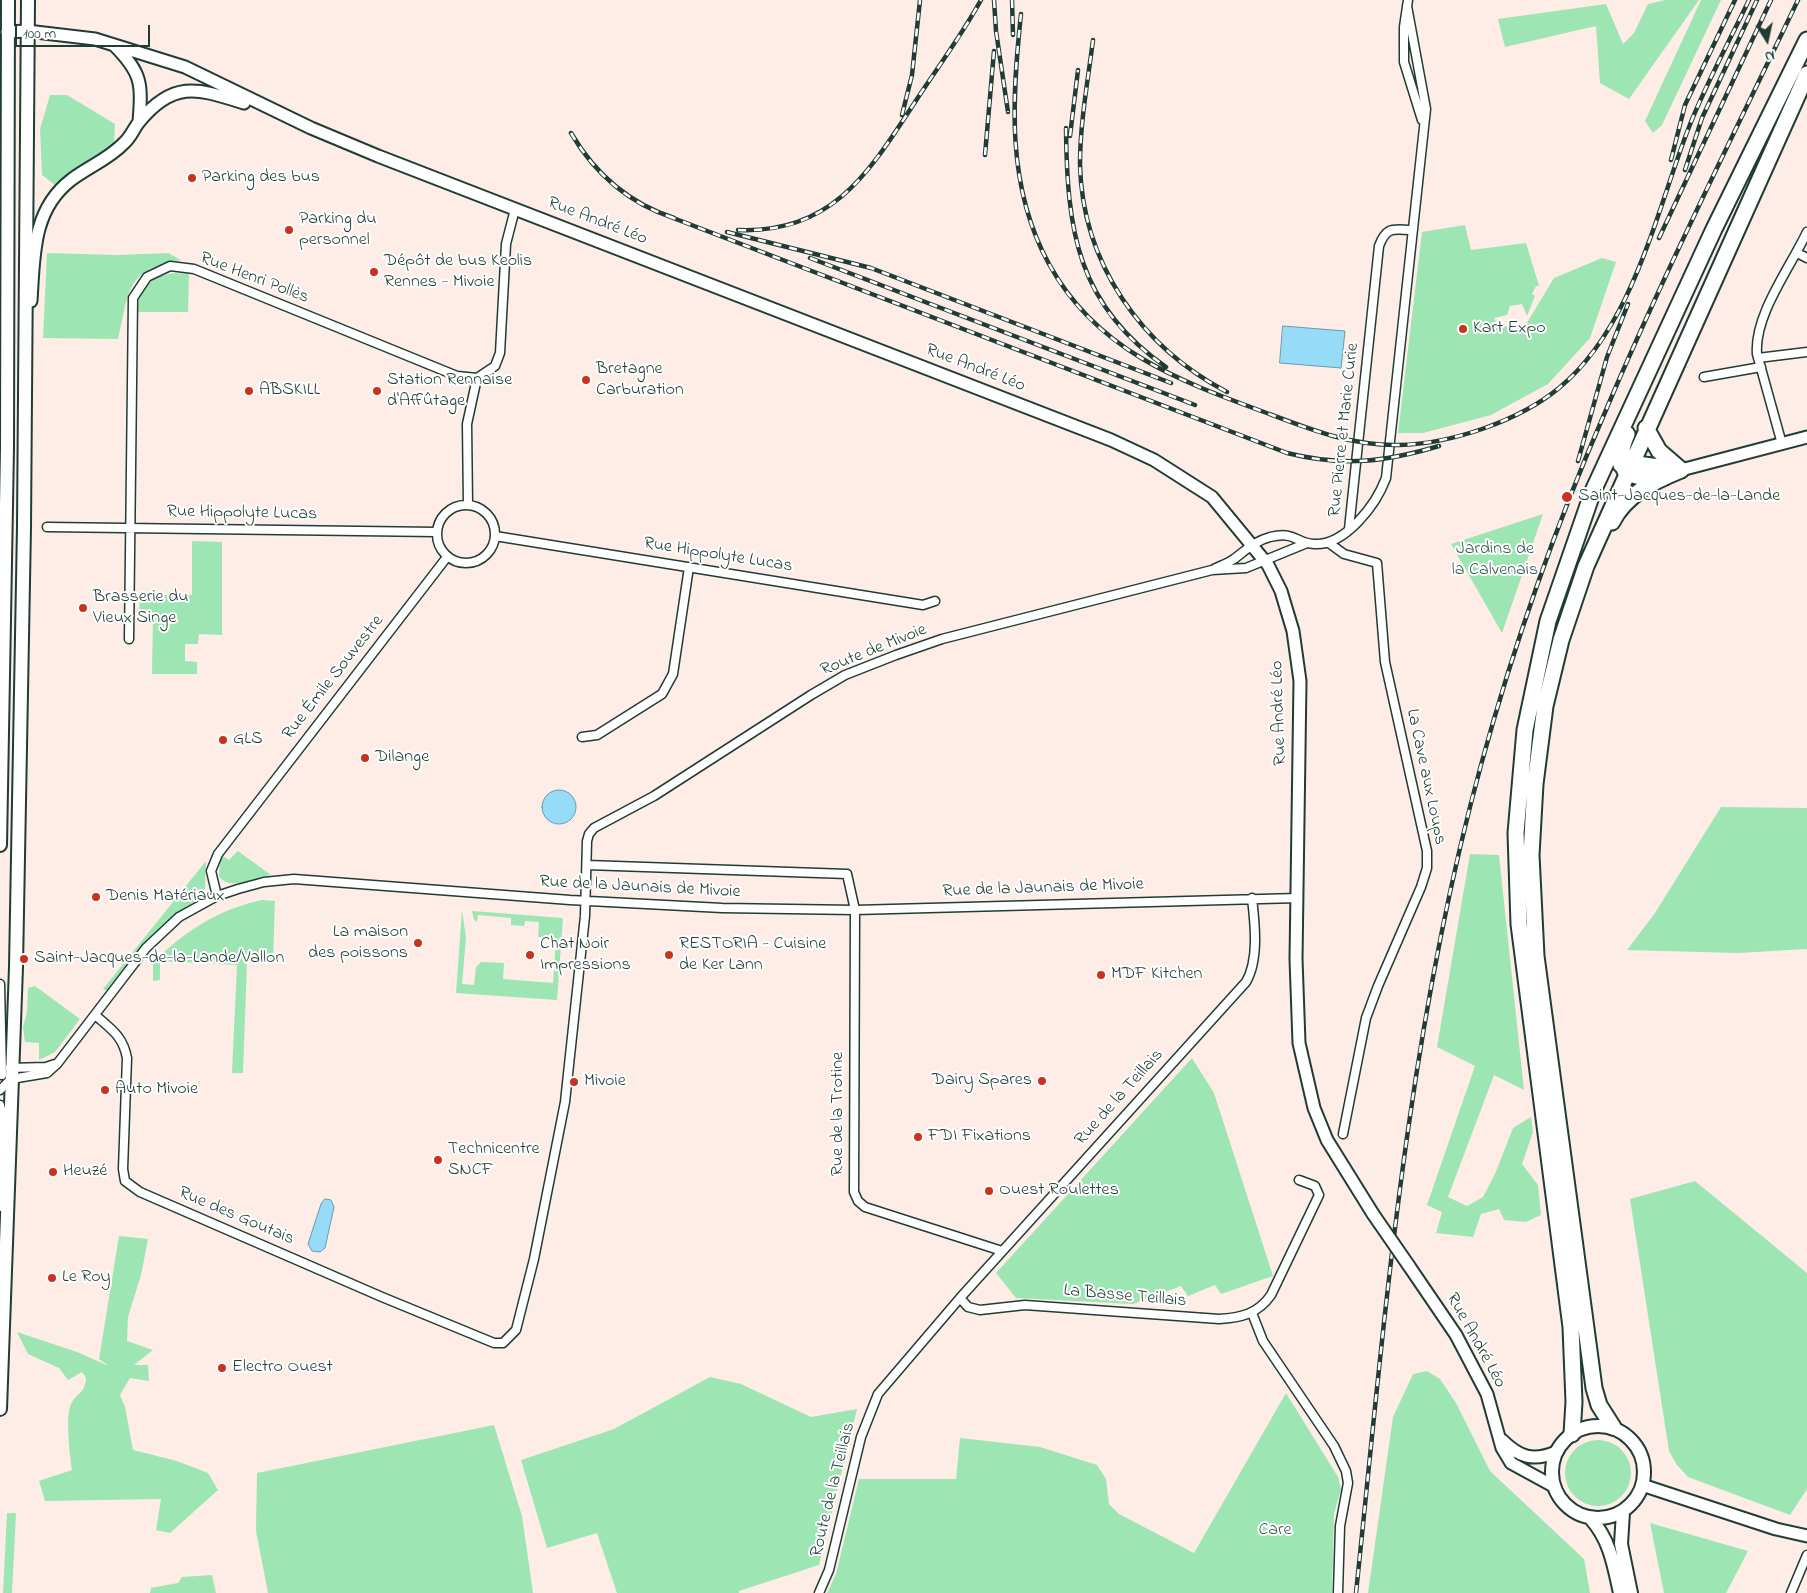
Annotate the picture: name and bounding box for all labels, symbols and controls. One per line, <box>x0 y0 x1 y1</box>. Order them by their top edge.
scale bar <box>18 15 152 47</box>
north arrow <box>1742 15 1792 65</box>
text: 100 m <box>23 23 56 45</box>
text: N <box>1763 44 1776 66</box>
place label: Parking des bus <box>202 167 320 189</box>
marker: Parking des bus <box>186 172 198 184</box>
street label: Rue André Léo <box>544 193 650 251</box>
place label: Parking du personnel <box>299 209 377 252</box>
marker: Parking du personnel <box>283 224 295 236</box>
street label: Rue Henri Pollès <box>196 248 312 310</box>
place label: Dépôt de bus Keolis Rennes - Mivoie <box>384 251 532 294</box>
marker: Dépôt de bus Keolis Rennes - Mivoie <box>368 266 380 278</box>
place label: Kart Expo <box>1473 318 1546 340</box>
marker: Kart Expo <box>1457 323 1469 335</box>
street label: Rue André Léo <box>922 340 1028 398</box>
street label: Rue Pierre et Marie Curie <box>1325 342 1365 518</box>
place label: Bretagne Carburation <box>596 359 684 402</box>
place label: Station Rennaise d'Affûtage <box>387 370 512 412</box>
marker: Bretagne Carburation <box>580 374 592 386</box>
place label: ABSKILL <box>259 380 320 402</box>
marker: ABSKILL <box>243 385 255 397</box>
marker: Station Rennaise d'Affûtage <box>371 385 383 397</box>
place label: Saint-Jacques-de-la-Lande <box>1578 486 1780 508</box>
marker: Saint-Jacques-de-la-Lande <box>1560 490 1574 504</box>
street label: Rue Hippolyte Lucas <box>167 502 317 526</box>
street label: Rue Hippolyte Lucas <box>642 534 794 578</box>
park label: Jardins de la Calvenais <box>1452 539 1538 582</box>
place label: Brasserie du Vieux Singe <box>93 587 189 630</box>
marker: Brasserie du Vieux Singe <box>77 602 89 614</box>
street label: Rue Émile Souvestre <box>279 611 389 745</box>
street label: Route de Mivoie <box>818 620 930 682</box>
street label: Rue André Léo <box>1267 660 1293 766</box>
street label: La Cave aux Loups <box>1400 707 1450 847</box>
place label: GLS <box>233 729 263 751</box>
marker: GLS <box>217 734 229 746</box>
place label: Dilange <box>375 747 429 769</box>
marker: Dilange <box>359 752 371 764</box>
street label: Rue de la Jaunais de Mivoie <box>539 872 741 904</box>
street label: Rue de la Jaunais de Mivoie <box>942 875 1144 903</box>
place label: Denis Matériaux <box>106 886 225 908</box>
marker: Denis Matériaux <box>90 891 102 903</box>
place label: La maison des poissons <box>308 922 408 964</box>
place label: Chat Noir Impressions <box>540 934 631 976</box>
place label: RESTORIA - Cuisine de Ker Lann <box>679 934 826 976</box>
marker: La maison des poissons <box>412 937 424 949</box>
place label: Saint-Jacques-de-la-Lande/Vallon <box>34 948 284 970</box>
marker: Chat Noir Impressions <box>524 949 536 961</box>
marker: RESTORIA - Cuisine de Ker Lann <box>663 949 675 961</box>
marker: Saint-Jacques-de-la-Lande/Vallon <box>18 953 30 965</box>
place label: MDF Kitchen <box>1111 964 1202 986</box>
marker: MDF Kitchen <box>1095 969 1107 981</box>
street label: Rue de la Teillais <box>1071 1045 1169 1151</box>
street label: Rue de la Trotine <box>828 1052 850 1176</box>
place label: Dairy Spares <box>932 1070 1032 1092</box>
place label: Mivoie <box>584 1071 626 1093</box>
marker: Dairy Spares <box>1036 1075 1048 1087</box>
marker: Mivoie <box>568 1076 580 1088</box>
place label: Auto Mivoie <box>115 1079 198 1101</box>
marker: Auto Mivoie <box>99 1084 111 1096</box>
place label: FDI Fixations <box>928 1126 1031 1148</box>
marker: FDI Fixations <box>912 1131 924 1143</box>
place label: Technicentre SNCF <box>448 1139 540 1182</box>
marker: Technicentre SNCF <box>432 1154 444 1166</box>
place label: Heuzé <box>63 1161 107 1183</box>
marker: Heuzé <box>47 1166 59 1178</box>
place label: Ouest Roulettes <box>999 1180 1119 1202</box>
street label: Rue des Goutais <box>175 1183 297 1251</box>
marker: Ouest Roulettes <box>983 1185 995 1197</box>
place label: Le Roy <box>62 1267 111 1289</box>
marker: Le Roy <box>46 1272 58 1284</box>
street label: La Basse Teillais <box>1063 1281 1187 1313</box>
street label: Rue André Léo <box>1440 1290 1510 1392</box>
place label: Electro Ouest <box>232 1357 333 1379</box>
marker: Electro Ouest <box>216 1362 228 1374</box>
street label: Route de la Teillais <box>807 1420 861 1560</box>
park label: Care <box>1258 1520 1292 1542</box>

